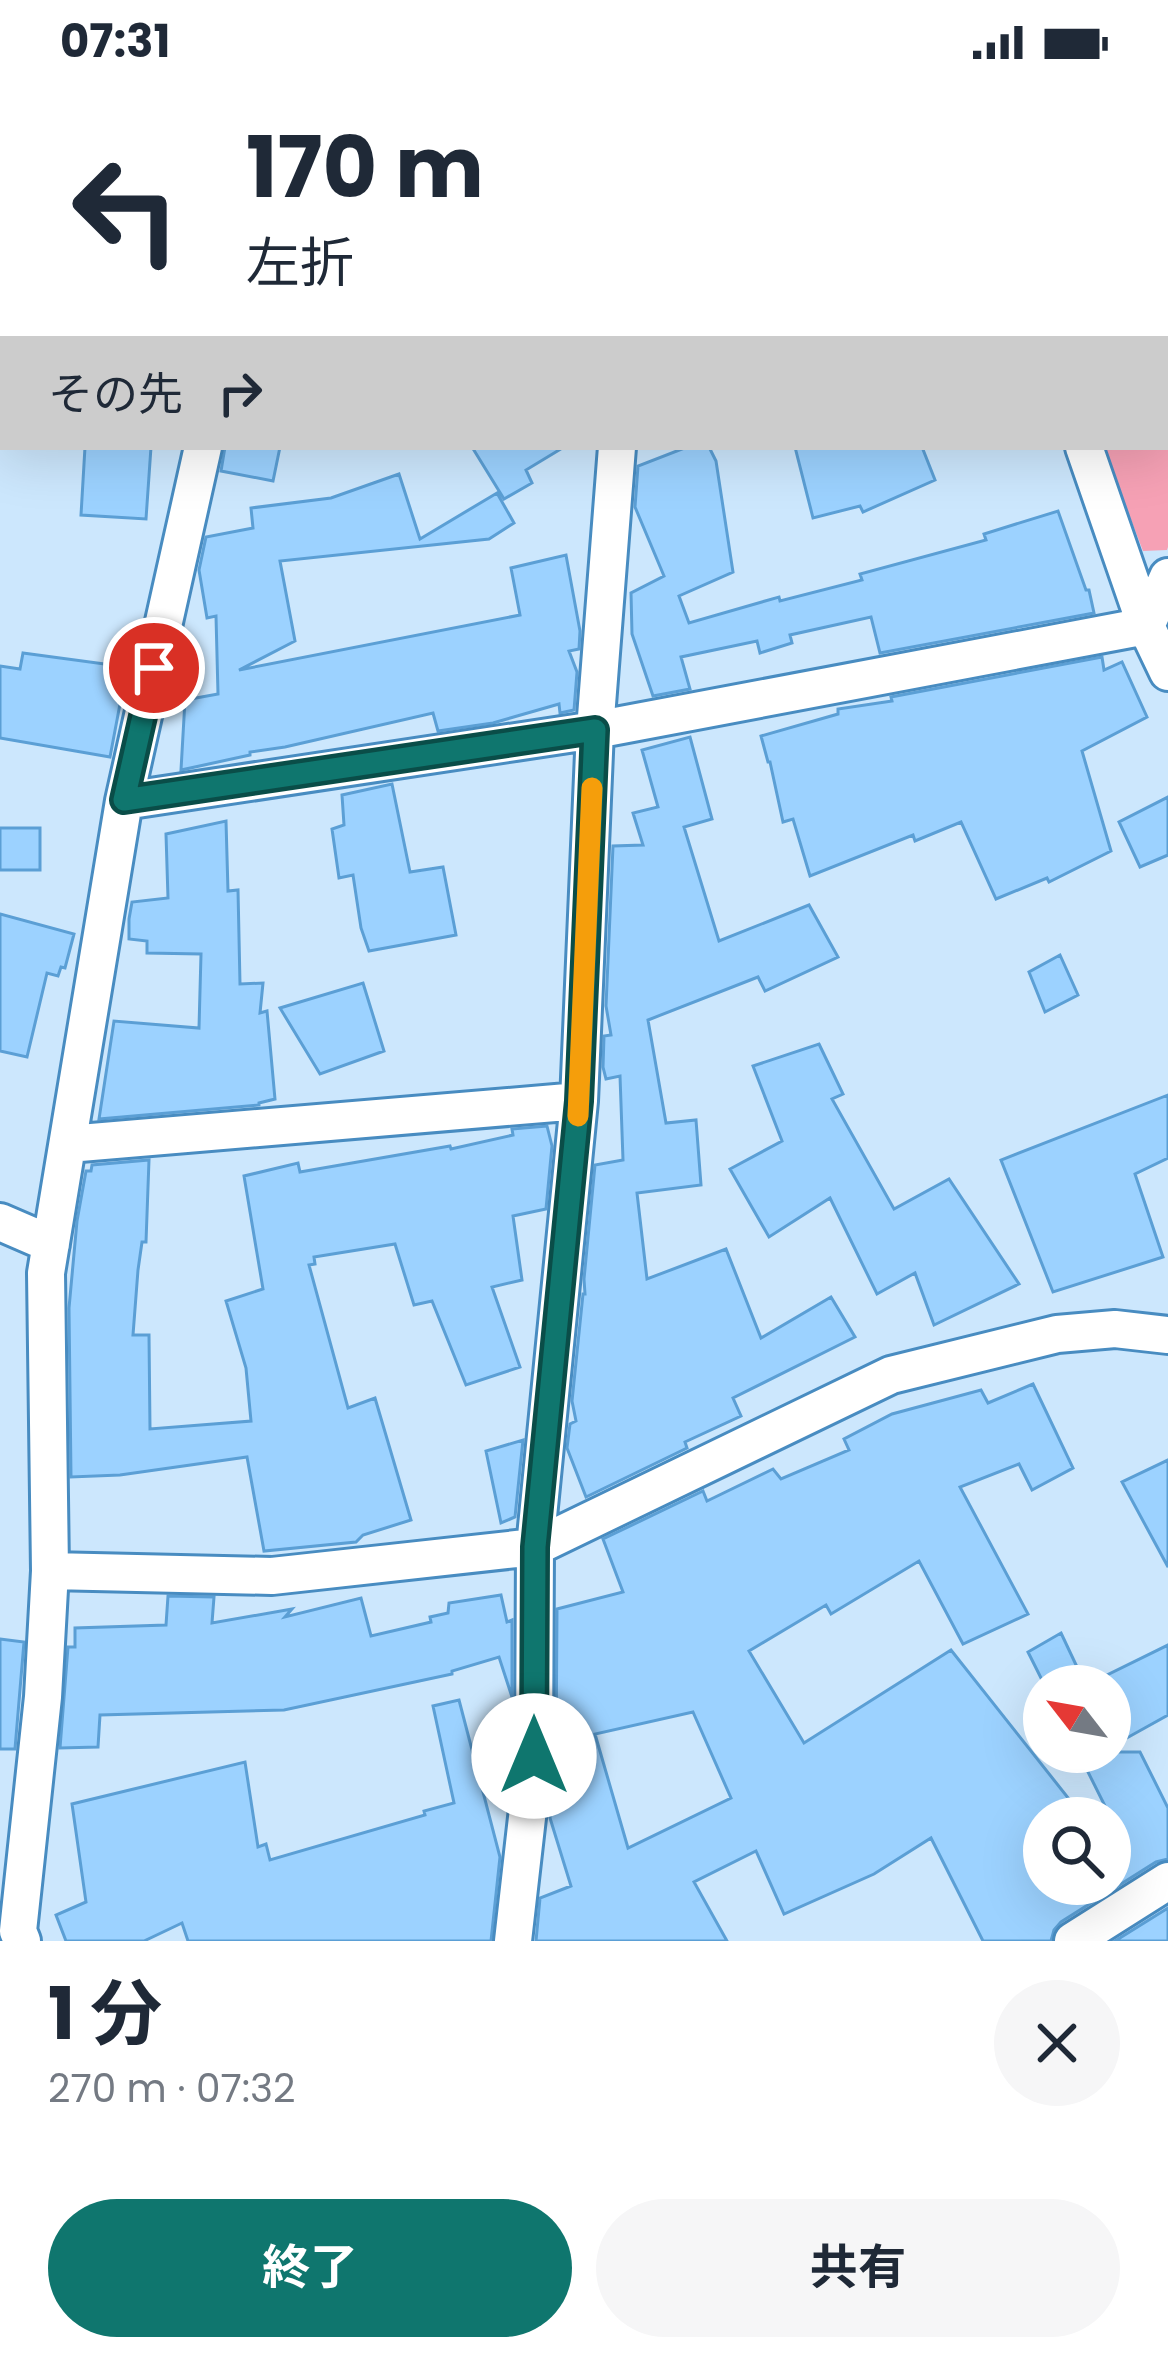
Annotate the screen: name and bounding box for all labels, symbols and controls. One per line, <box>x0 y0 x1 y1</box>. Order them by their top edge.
text: 07:31 <box>60 10 170 73</box>
text: 170 m <box>246 109 484 226</box>
icon: left <box>48 132 204 288</box>
text: 左折 <box>246 225 354 301</box>
icon: right <box>207 360 273 426</box>
text: その先 <box>48 363 183 426</box>
pin <box>103 617 205 719</box>
icon: arrive <box>121 635 187 701</box>
north arrow <box>1023 1665 1131 1773</box>
map controls <box>1023 1665 1131 1905</box>
position arrow <box>471 1693 597 1819</box>
button: search <box>1023 1797 1131 1905</box>
text: 1 分 <box>48 1963 162 2064</box>
button: close <box>994 1980 1120 2106</box>
text: 270 m · 07:32 <box>48 2061 295 2116</box>
button: 終了 <box>48 2199 572 2337</box>
button: 共有 <box>596 2199 1120 2337</box>

